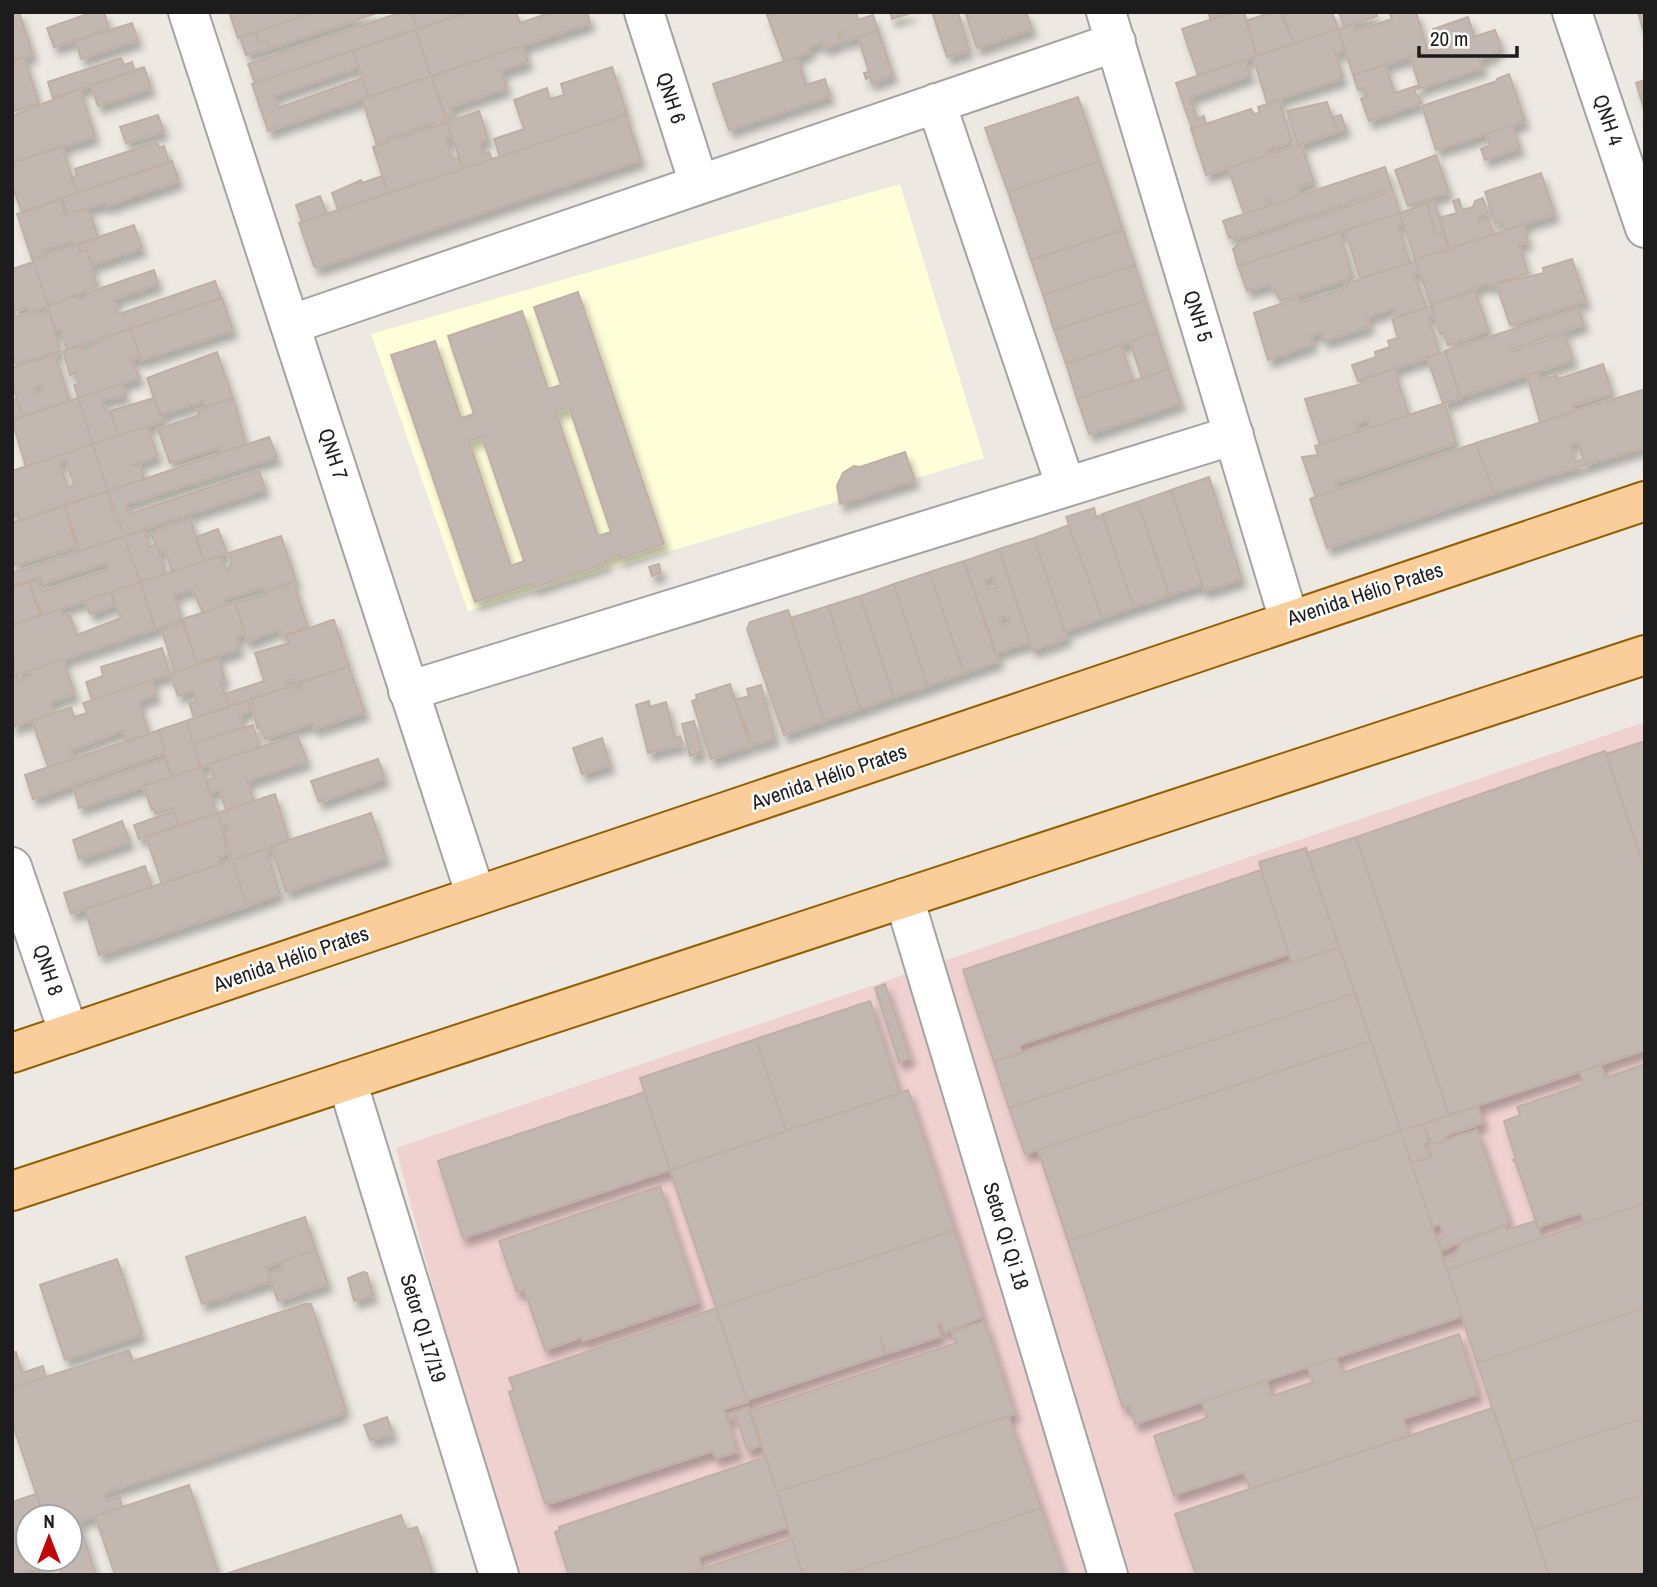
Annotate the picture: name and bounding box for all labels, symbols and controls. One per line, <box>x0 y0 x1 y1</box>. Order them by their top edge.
scale bar <box>1419 14 1517 58</box>
text: 20 m <box>1430 24 1468 53</box>
street label: QNH 6 <box>650 68 693 127</box>
street label: QNH 4 <box>1586 90 1631 150</box>
street label: QNH 5 <box>1177 286 1220 345</box>
street label: QNH 7 <box>312 424 355 483</box>
street label: Avenida Hélio Prates <box>1282 555 1447 633</box>
street label: Avenida Hélio Prates <box>746 736 910 817</box>
street label: Avenida Hélio Prates <box>208 918 372 999</box>
street label: QNH 8 <box>26 940 71 999</box>
street label: Setor Qi Qi 18 <box>976 1179 1037 1293</box>
street label: Setor QI 17/19 <box>393 1270 454 1386</box>
north arrow <box>14 1503 84 1573</box>
text: N <box>43 1508 55 1534</box>

